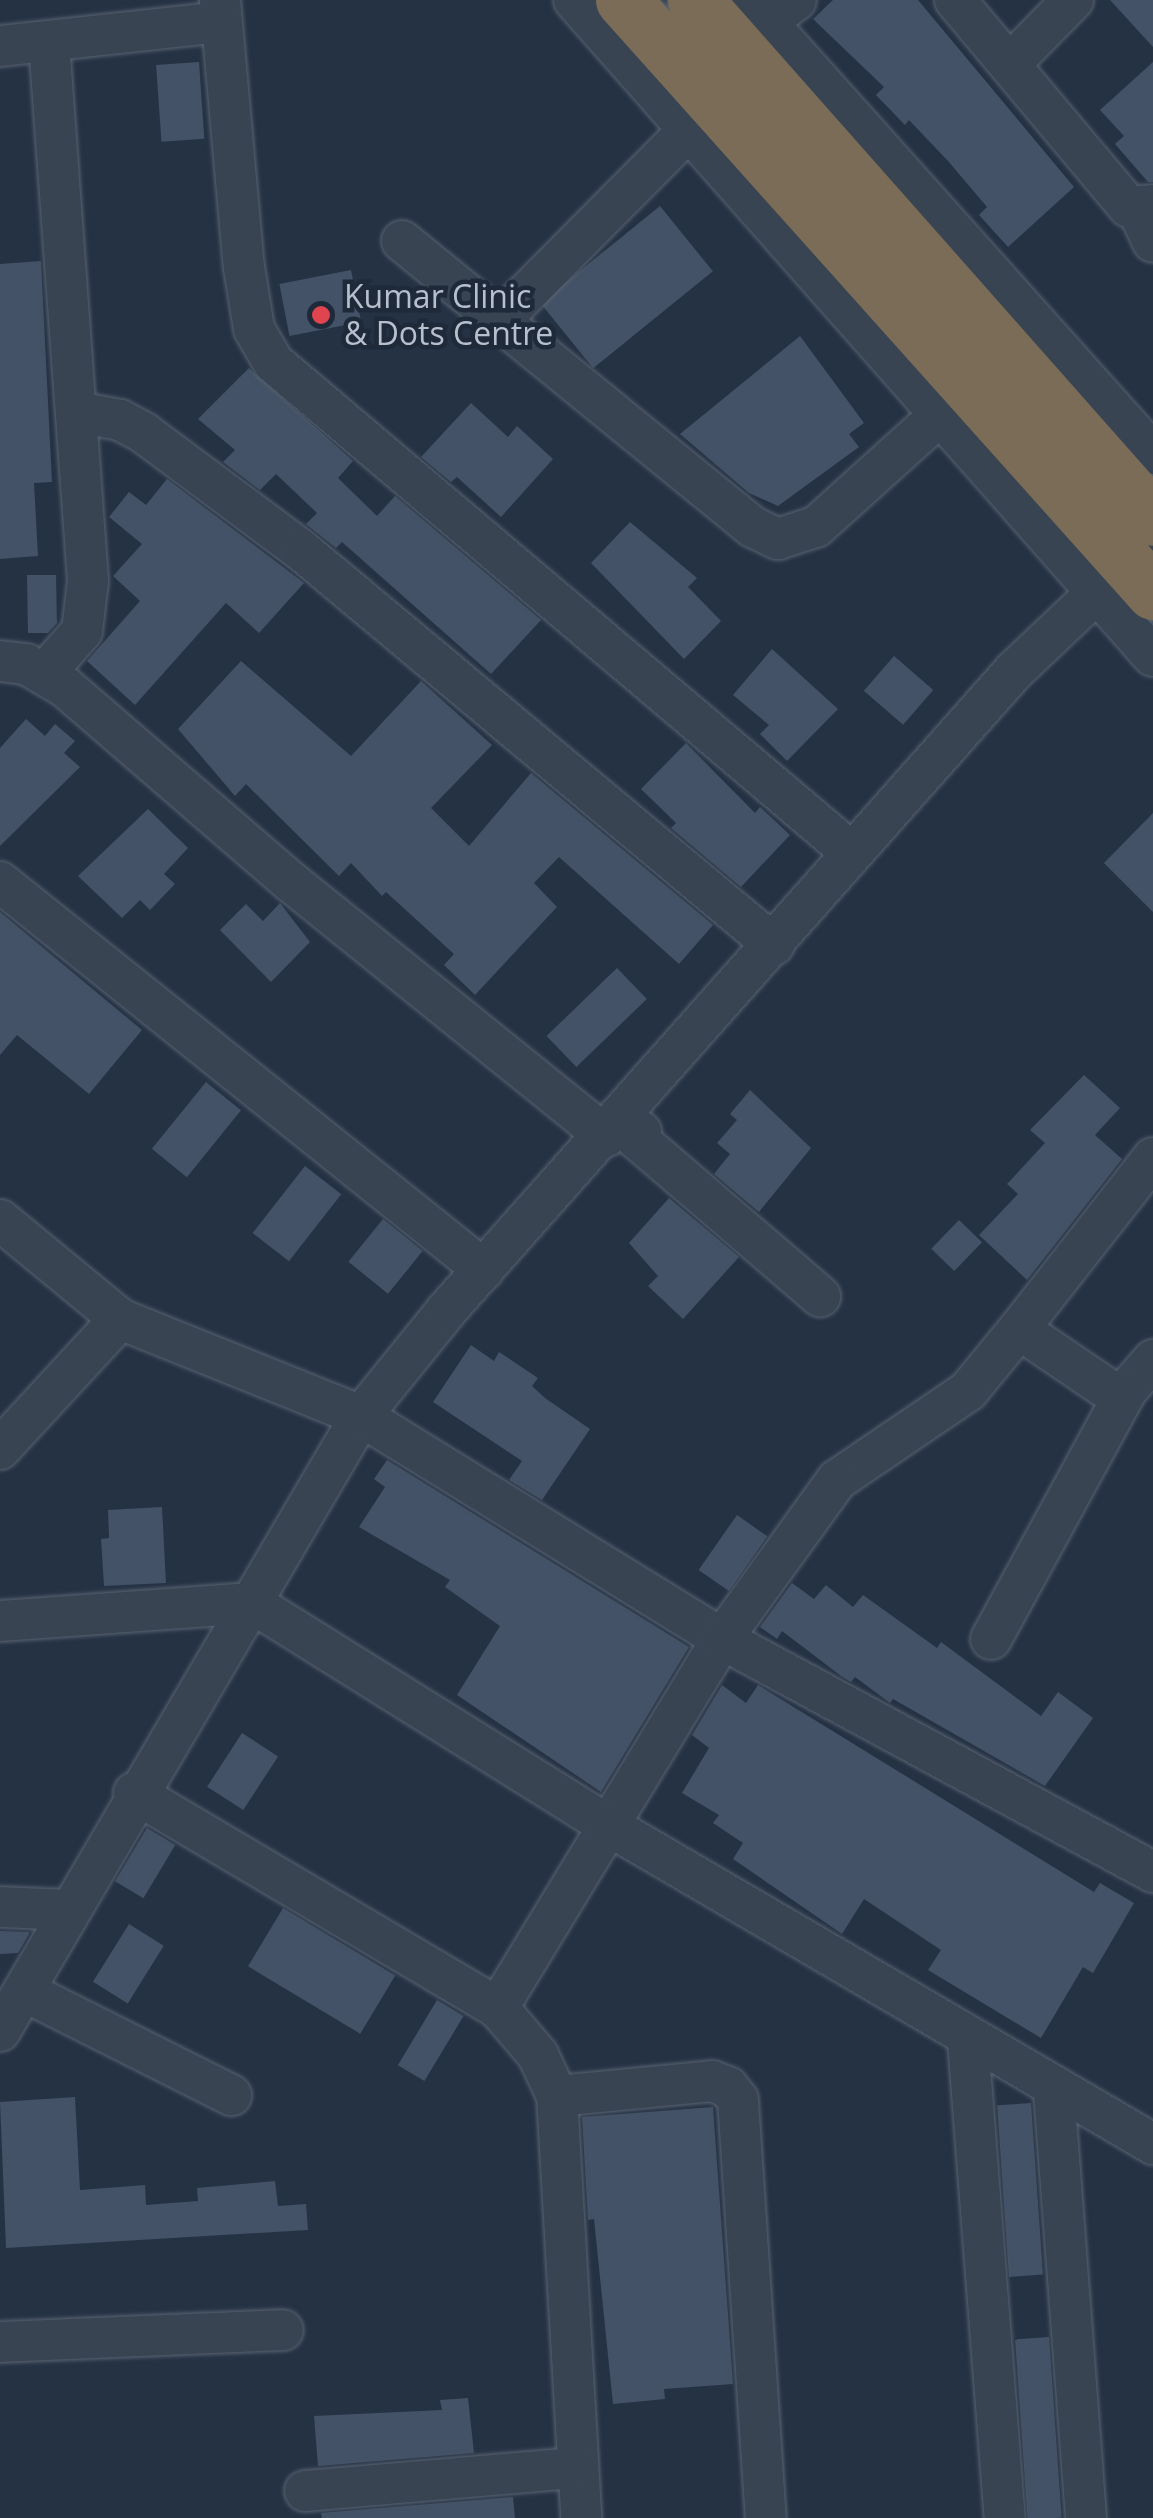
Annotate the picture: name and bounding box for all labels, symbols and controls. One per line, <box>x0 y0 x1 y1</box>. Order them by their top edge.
place label: Kumar Clinic & Dots Centre <box>344 278 553 353</box>
marker: Kumar Clinic & Dots Centre <box>308 302 334 328</box>

